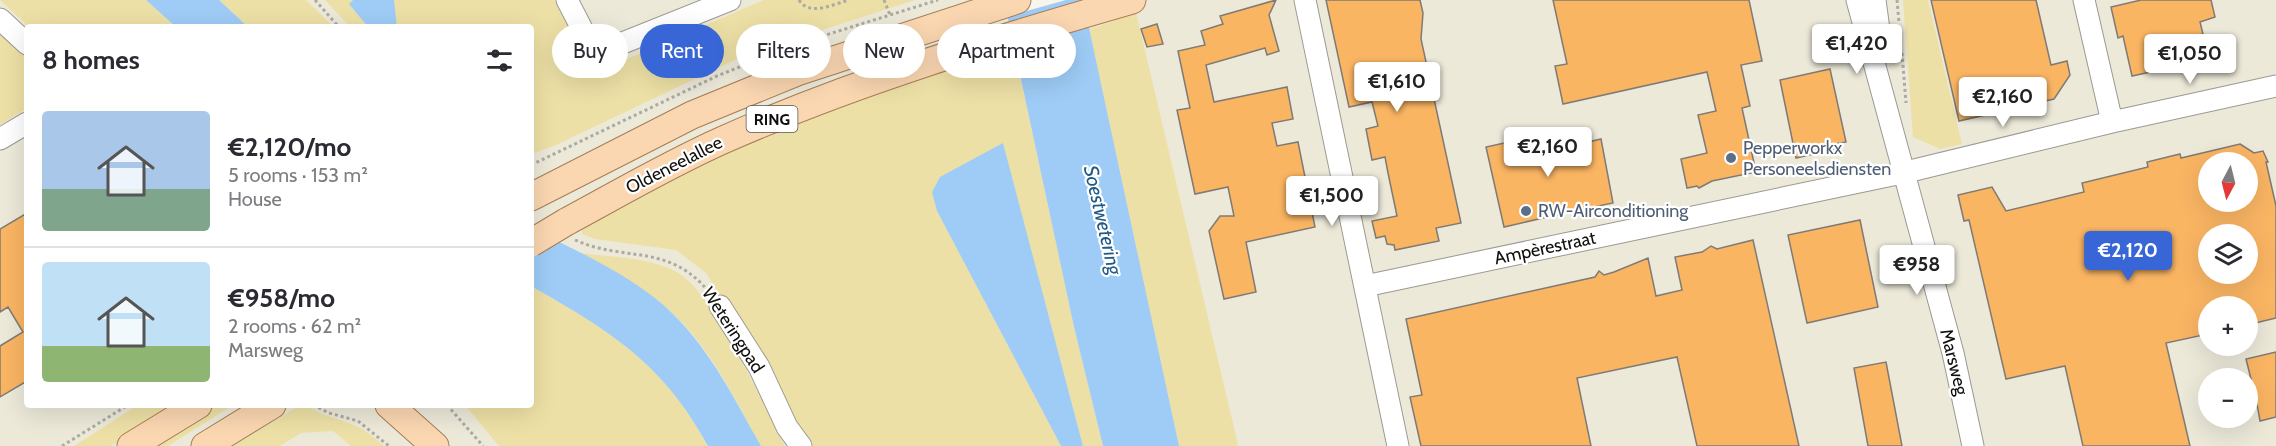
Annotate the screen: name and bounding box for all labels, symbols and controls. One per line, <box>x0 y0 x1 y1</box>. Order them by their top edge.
chip: Buy <box>552 24 628 78</box>
chip: Rent <box>640 24 724 78</box>
chip: Filters <box>736 24 831 78</box>
chip: New <box>843 24 925 78</box>
chip: Apartment <box>937 24 1076 78</box>
pin: €1,420 <box>1808 24 1906 75</box>
text: €1,420 <box>1826 31 1888 55</box>
pin: €1,050 <box>2141 34 2239 85</box>
text: €1,050 <box>2158 41 2222 65</box>
text: 8 homes <box>42 44 140 76</box>
icon: filters <box>483 44 516 77</box>
pin: €1,610 <box>1348 62 1446 113</box>
text: €1,610 <box>1368 69 1426 93</box>
pin: €2,160 <box>1954 77 2052 128</box>
text: €2,160 <box>1973 84 2033 108</box>
road number: RING <box>746 106 798 132</box>
pin: €2,160 <box>1499 127 1597 178</box>
text: €2,120/mo <box>228 131 351 163</box>
street label: Oldeneelallee <box>622 131 726 199</box>
text: €2,160 <box>1518 134 1578 158</box>
icon: home <box>90 135 162 207</box>
place label: Pepperworkx Personeelsdiensten <box>1743 137 1891 180</box>
marker: Pepperworkx Personeelsdiensten <box>1724 151 1738 165</box>
north arrow <box>2198 152 2258 212</box>
map controls <box>2198 152 2258 428</box>
text: 5 rooms · 153 m² <box>228 163 368 187</box>
water label: Soestwetering <box>1079 163 1127 278</box>
pin: €1,500 <box>1283 176 1381 227</box>
text: €1,500 <box>1300 183 1364 207</box>
text: House <box>228 187 282 211</box>
place label: RW-Airconditioning <box>1538 200 1689 222</box>
marker: RW-Airconditioning <box>1519 204 1533 218</box>
button: layers <box>2198 224 2258 284</box>
street label: Ampèrestraat <box>1492 227 1598 269</box>
pin: €2,120 <box>2079 231 2177 282</box>
text: €2,120 <box>2098 238 2158 262</box>
pin: €958 <box>1881 245 1953 296</box>
text: €958 <box>1894 252 1940 276</box>
text: €958/mo <box>228 282 335 314</box>
street label: Weteringpad <box>697 283 769 377</box>
icon: home <box>90 286 162 358</box>
button: + <box>2198 296 2258 356</box>
text: 2 rooms · 62 m² <box>228 314 361 338</box>
street label: Marsweg <box>1935 327 1973 398</box>
text: Marsweg <box>228 338 303 362</box>
button: − <box>2198 368 2258 428</box>

